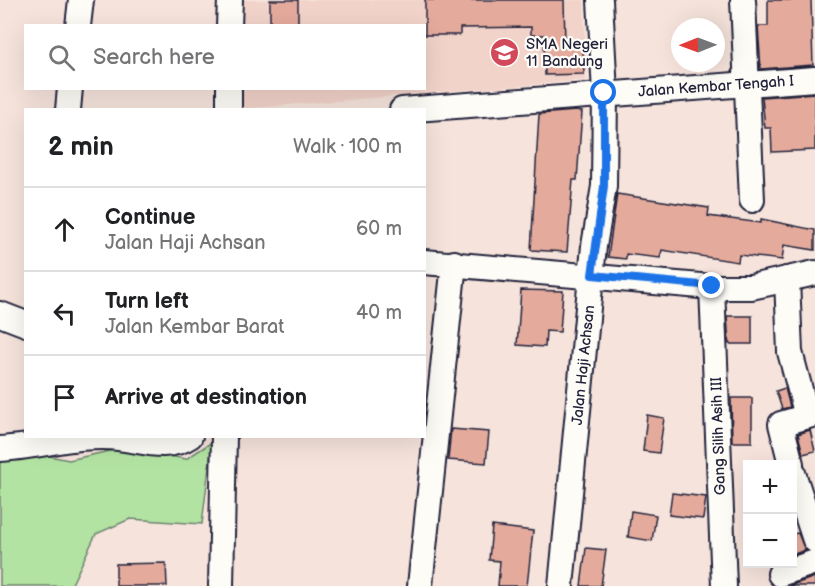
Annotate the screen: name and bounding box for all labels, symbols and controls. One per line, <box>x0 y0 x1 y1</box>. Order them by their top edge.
north arrow <box>671 18 725 72</box>
search box <box>24 24 426 90</box>
place label: SMA Negeri 11 Bandung <box>526 35 608 71</box>
school or university icon: SMA Negeri 11 Bandung <box>489 37 521 69</box>
icon: search <box>45 41 78 74</box>
text: Search here <box>93 44 215 71</box>
street label: Jalan Kembar Tengah I <box>637 72 795 101</box>
route start <box>590 79 616 105</box>
text: 2 min <box>48 132 114 163</box>
text: Walk · 100 m <box>293 135 402 159</box>
text: Continue <box>105 204 195 231</box>
icon: ahead <box>48 213 81 246</box>
text: 60 m <box>356 217 402 241</box>
text: Jalan Haji Achsan <box>105 231 265 255</box>
route end <box>698 272 724 298</box>
text: Turn left <box>105 288 189 315</box>
icon: left <box>48 297 81 330</box>
text: 40 m <box>356 301 402 325</box>
street label: Jalan Haji Achsan <box>568 304 599 426</box>
text: Jalan Kembar Barat <box>105 315 284 339</box>
street label: Gang Silih Asih III <box>707 376 730 495</box>
icon: arrive <box>48 381 81 414</box>
text: Arrive at destination <box>105 384 307 411</box>
map controls <box>743 460 797 568</box>
button: + <box>743 460 797 514</box>
button: − <box>743 514 797 568</box>

